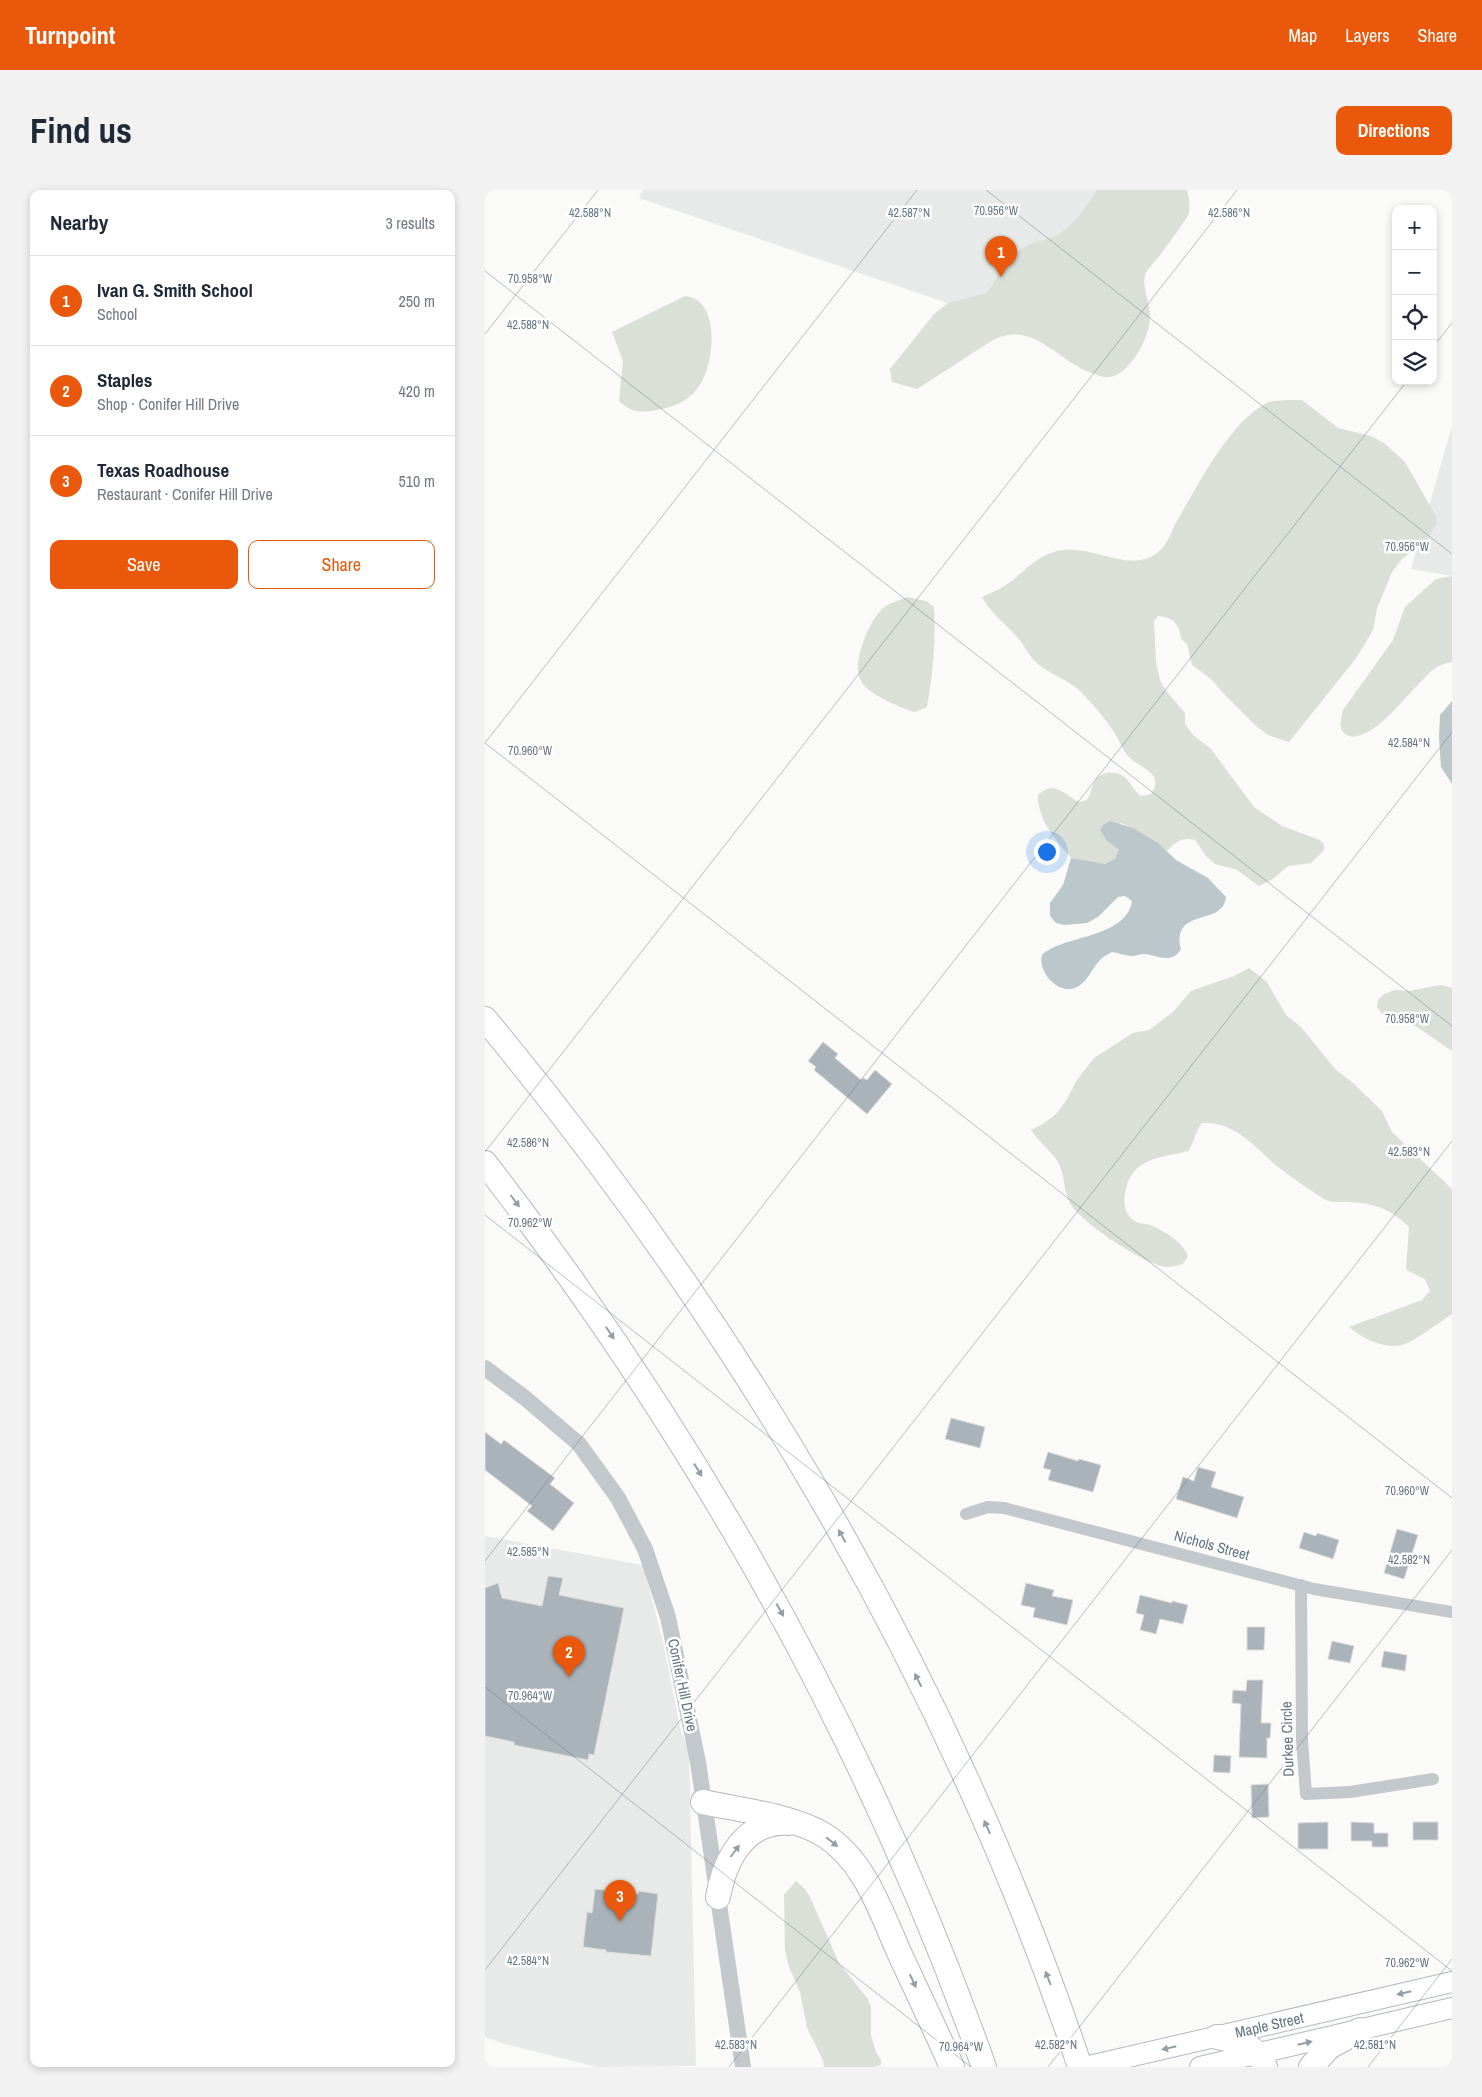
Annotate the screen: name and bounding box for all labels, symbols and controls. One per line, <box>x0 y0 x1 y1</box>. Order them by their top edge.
text: Turnpoint <box>25 19 115 51</box>
text: Map <box>1289 23 1317 48</box>
text: Layers <box>1345 23 1390 48</box>
text: Share <box>1418 23 1457 48</box>
button: Directions <box>1336 106 1452 155</box>
text: Find us <box>30 107 132 154</box>
text: 70.956°W <box>974 203 1019 219</box>
text: 42.588°N <box>569 205 611 221</box>
text: 42.587°N <box>888 205 930 221</box>
text: 42.586°N <box>1208 205 1250 221</box>
map controls <box>1392 205 1437 385</box>
button: + <box>1392 205 1437 250</box>
text: Nearby <box>50 208 108 237</box>
text: 3 results <box>385 212 435 234</box>
pin: 1 <box>985 236 1017 277</box>
button: − <box>1392 250 1437 295</box>
text: 70.958°W <box>508 271 553 287</box>
text: Ivan G. Smith School <box>97 277 253 303</box>
text: 1 <box>62 290 70 312</box>
text: 250 m <box>399 290 435 312</box>
button: locate <box>1392 295 1437 340</box>
text: School <box>97 303 137 325</box>
text: 42.588°N <box>507 317 549 333</box>
button: layers <box>1392 340 1437 385</box>
text: Staples <box>97 367 152 393</box>
text: 2 <box>62 380 70 402</box>
text: 420 m <box>399 380 435 402</box>
text: Shop · Conifer Hill Drive <box>97 393 239 415</box>
text: Texas Roadhouse <box>97 457 229 483</box>
text: 3 <box>62 470 70 492</box>
text: 510 m <box>399 470 435 492</box>
text: Restaurant · Conifer Hill Drive <box>97 483 273 505</box>
text: 70.956°W <box>1385 539 1430 555</box>
button: Save <box>50 540 238 589</box>
button: Share <box>248 540 435 589</box>
text: 42.584°N <box>1388 735 1430 751</box>
text: 70.960°W <box>508 743 553 759</box>
your location <box>1034 839 1060 865</box>
text: 70.958°W <box>1385 1011 1430 1027</box>
text: 42.586°N <box>507 1135 549 1151</box>
text: 42.583°N <box>1388 1144 1430 1160</box>
one-way arrow <box>510 1195 520 1208</box>
text: 70.962°W <box>508 1215 553 1231</box>
one-way arrow <box>605 1326 615 1340</box>
one-way arrow <box>694 1463 703 1476</box>
text: 70.960°W <box>1385 1483 1430 1499</box>
street label: Nichols Street <box>1172 1525 1253 1565</box>
one-way arrow <box>838 1529 846 1544</box>
text: 42.585°N <box>507 1544 549 1560</box>
text: 42.582°N <box>1388 1552 1430 1568</box>
one-way arrow <box>775 1604 784 1617</box>
pin: 2 <box>553 1636 585 1677</box>
street label: Conifer Hill Drive <box>663 1637 703 1733</box>
one-way arrow <box>914 1673 922 1687</box>
text: 70.964°W <box>508 1688 553 1704</box>
street label: Durkee Circle <box>1275 1701 1299 1777</box>
one-way arrow <box>982 1820 990 1834</box>
one-way arrow <box>825 1836 838 1847</box>
one-way arrow <box>729 1845 740 1858</box>
pin: 3 <box>604 1880 636 1921</box>
text: 42.584°N <box>507 1953 549 1969</box>
text: 70.962°W <box>1385 1955 1430 1971</box>
one-way arrow <box>1044 1970 1052 1985</box>
one-way arrow <box>909 1974 917 1988</box>
one-way arrow <box>1397 1989 1412 1997</box>
street label: Maple Street <box>1233 2006 1306 2042</box>
text: 42.583°N <box>715 2037 757 2053</box>
text: 42.582°N <box>1035 2037 1077 2053</box>
text: 42.581°N <box>1354 2037 1396 2053</box>
text: 70.964°W <box>939 2039 984 2055</box>
one-way arrow <box>1297 2039 1312 2047</box>
one-way arrow <box>1162 2044 1177 2052</box>

